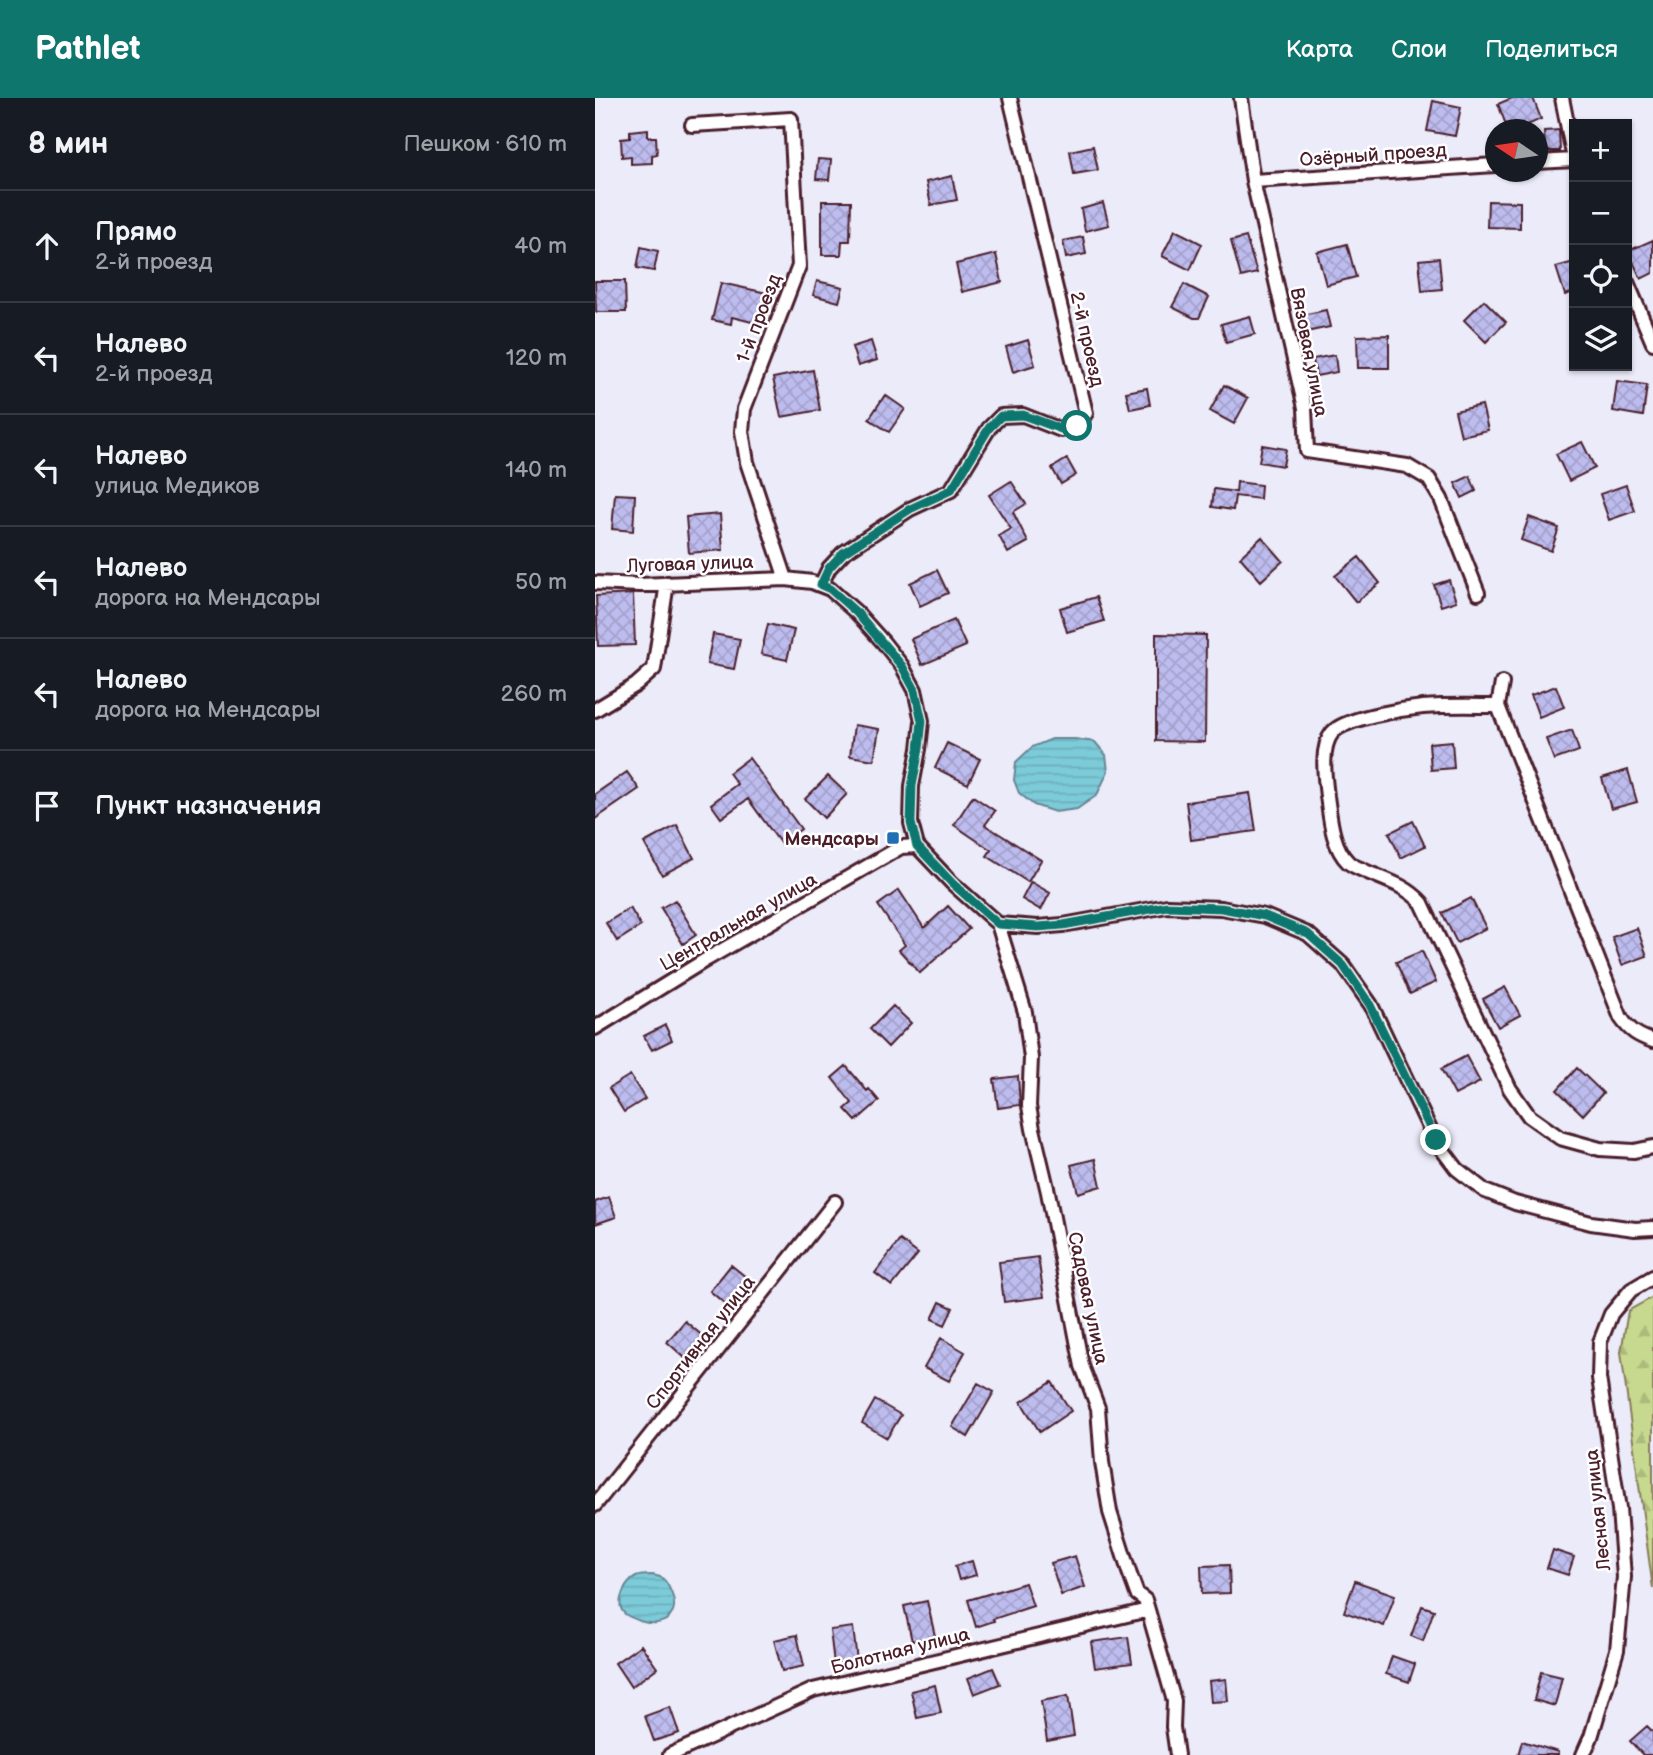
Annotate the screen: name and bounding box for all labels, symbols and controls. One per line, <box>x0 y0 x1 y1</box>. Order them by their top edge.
text: Pathlet <box>35 29 140 69</box>
text: Карта <box>1286 35 1353 64</box>
text: Слои <box>1391 35 1447 64</box>
text: Поделиться <box>1485 35 1618 64</box>
north arrow <box>1485 119 1548 182</box>
map controls <box>1569 119 1632 371</box>
button: + <box>1569 119 1632 182</box>
text: 8 мин <box>28 126 108 162</box>
text: Пешком · 610 m <box>404 130 567 158</box>
street label: Озёрный проезд <box>1299 139 1448 172</box>
button: − <box>1569 182 1632 245</box>
text: Прямо <box>95 217 177 248</box>
icon: ahead <box>28 227 66 265</box>
text: 40 m <box>514 232 567 260</box>
button: locate <box>1569 245 1632 308</box>
text: 2-й проезд <box>95 248 212 276</box>
street label: 1-й проезд <box>732 270 787 366</box>
street label: Вязовая улица <box>1285 286 1332 419</box>
street label: 2-й проезд <box>1064 289 1109 390</box>
button: layers <box>1569 308 1632 371</box>
text: Налево <box>95 329 187 360</box>
icon: left <box>28 339 66 377</box>
text: 120 m <box>506 344 567 372</box>
text: 2-й проезд <box>95 360 212 388</box>
route start <box>1061 410 1092 441</box>
text: Налево <box>95 441 187 472</box>
icon: left <box>28 451 66 489</box>
text: 140 m <box>505 456 567 484</box>
text: улица Медиков <box>95 472 260 500</box>
street label: Луговая улица <box>625 551 754 578</box>
text: Налево <box>95 553 187 584</box>
icon: left <box>28 563 66 601</box>
text: 50 m <box>515 568 567 596</box>
text: дорога на Мендсары <box>95 584 320 612</box>
text: Налево <box>95 665 187 696</box>
icon: left <box>28 675 66 713</box>
text: 260 m <box>501 680 567 708</box>
text: дорога на Мендсары <box>95 696 320 724</box>
icon: arrive <box>28 787 66 825</box>
text: Пункт назначения <box>95 791 321 822</box>
place label: Мендсары <box>784 828 879 851</box>
marker: Мендсары <box>885 830 901 846</box>
street label: Центральная улица <box>656 868 821 977</box>
route end <box>1420 1124 1451 1155</box>
street label: Садовая улица <box>1062 1230 1113 1367</box>
street label: Спортивная улица <box>642 1271 761 1415</box>
street label: Лесная улица <box>1581 1448 1616 1573</box>
street label: Болотная улица <box>829 1623 972 1680</box>

